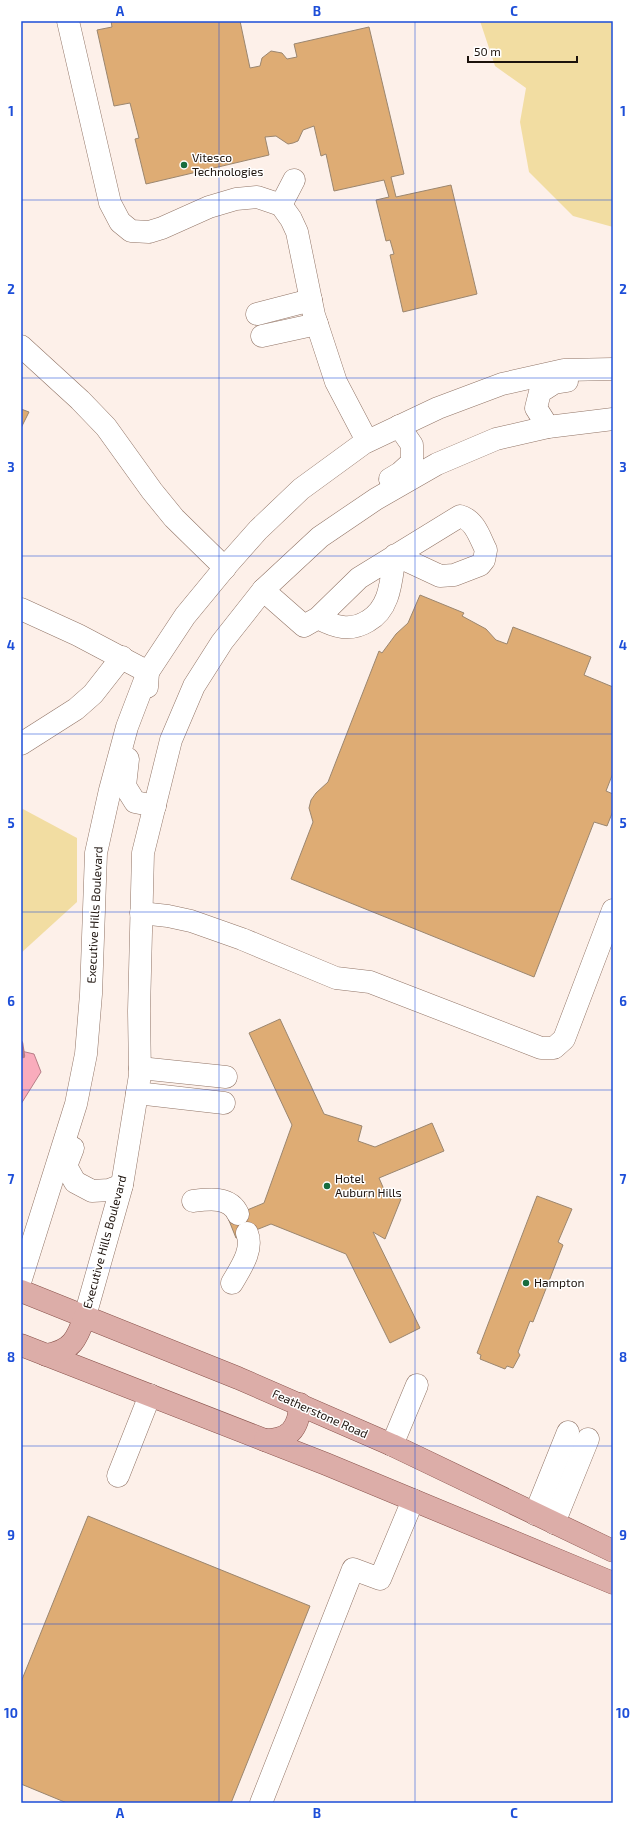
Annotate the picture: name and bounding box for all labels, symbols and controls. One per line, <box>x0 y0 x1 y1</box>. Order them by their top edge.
text: A <box>116 3 125 19</box>
text: B <box>313 3 321 19</box>
text: C <box>510 3 518 19</box>
scale bar <box>468 38 577 64</box>
text: 50 m <box>474 44 501 58</box>
text: 1 <box>8 103 14 119</box>
text: 1 <box>620 103 626 119</box>
place label: Vitesco Technologies <box>192 150 263 178</box>
marker: Vitesco Technologies <box>179 160 189 170</box>
text: 2 <box>7 281 15 297</box>
text: 2 <box>619 281 627 297</box>
text: 3 <box>7 459 15 475</box>
text: 3 <box>619 459 627 475</box>
text: 4 <box>7 637 15 653</box>
text: 4 <box>619 637 627 653</box>
text: 5 <box>7 815 15 831</box>
text: 5 <box>619 815 627 831</box>
street label: Executive Hills Boulevard <box>83 846 105 984</box>
text: 6 <box>7 993 15 1009</box>
text: 6 <box>619 993 627 1009</box>
text: 7 <box>8 1171 15 1187</box>
place label: Hotel Auburn Hills <box>335 1171 402 1199</box>
text: 7 <box>620 1171 627 1187</box>
street label: Executive Hills Boulevard <box>79 1174 129 1310</box>
marker: Hotel Auburn Hills <box>322 1181 332 1191</box>
place label: Hampton <box>534 1275 584 1289</box>
marker: Hampton <box>521 1278 531 1288</box>
text: 8 <box>7 1349 15 1365</box>
text: 8 <box>619 1349 627 1365</box>
street label: Featherstone Road <box>270 1386 370 1440</box>
text: 9 <box>7 1527 15 1543</box>
text: 9 <box>619 1527 627 1543</box>
text: 10 <box>4 1705 18 1721</box>
text: 10 <box>616 1705 630 1721</box>
text: A <box>116 1805 125 1821</box>
text: B <box>313 1805 321 1821</box>
text: C <box>510 1805 518 1821</box>

